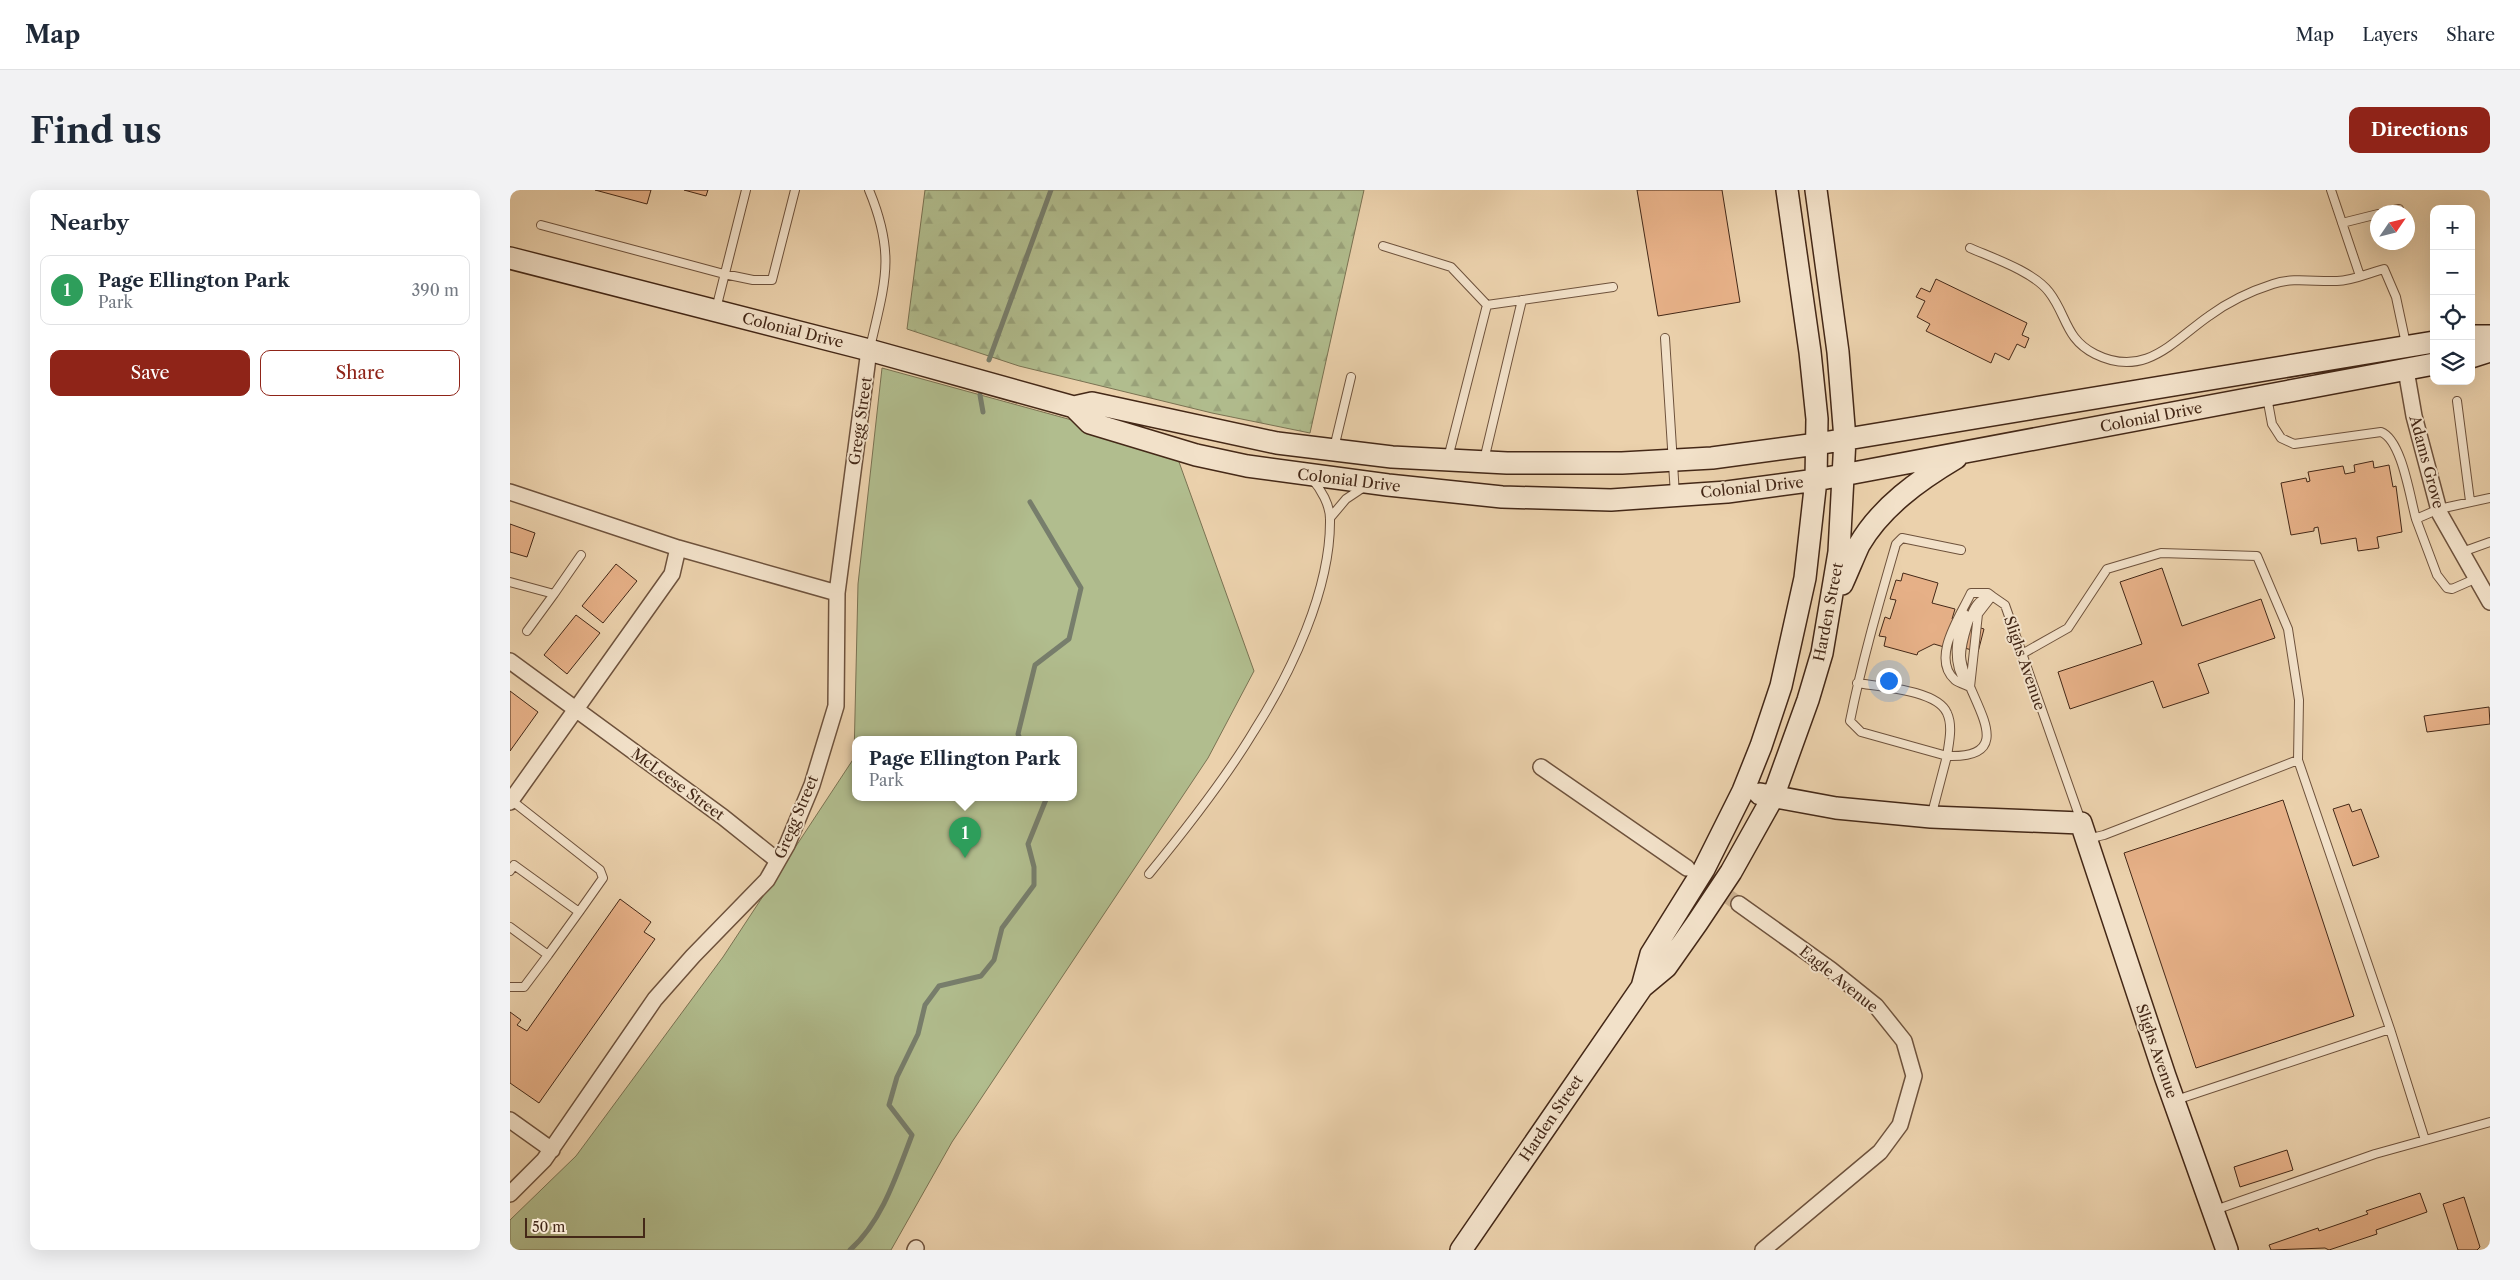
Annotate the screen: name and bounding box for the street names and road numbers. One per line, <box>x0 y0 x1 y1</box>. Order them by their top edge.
street label: Colonial Drive <box>740 308 846 352</box>
street label: Gregg Street <box>844 375 876 466</box>
street label: Colonial Drive <box>2098 398 2204 436</box>
street label: Adams Grove <box>2405 412 2449 511</box>
street label: Colonial Drive <box>1296 464 1402 496</box>
street label: Colonial Drive <box>1699 472 1805 502</box>
street label: Harden Street <box>1809 560 1847 663</box>
street label: Slighs Avenue <box>2000 613 2050 713</box>
street label: McLeese Street <box>628 744 729 825</box>
street label: Gregg Street <box>770 772 822 862</box>
street label: Eagle Avenue <box>1796 941 1882 1017</box>
street label: Slighs Avenue <box>2132 1001 2182 1101</box>
street label: Harden Street <box>1515 1071 1587 1165</box>

